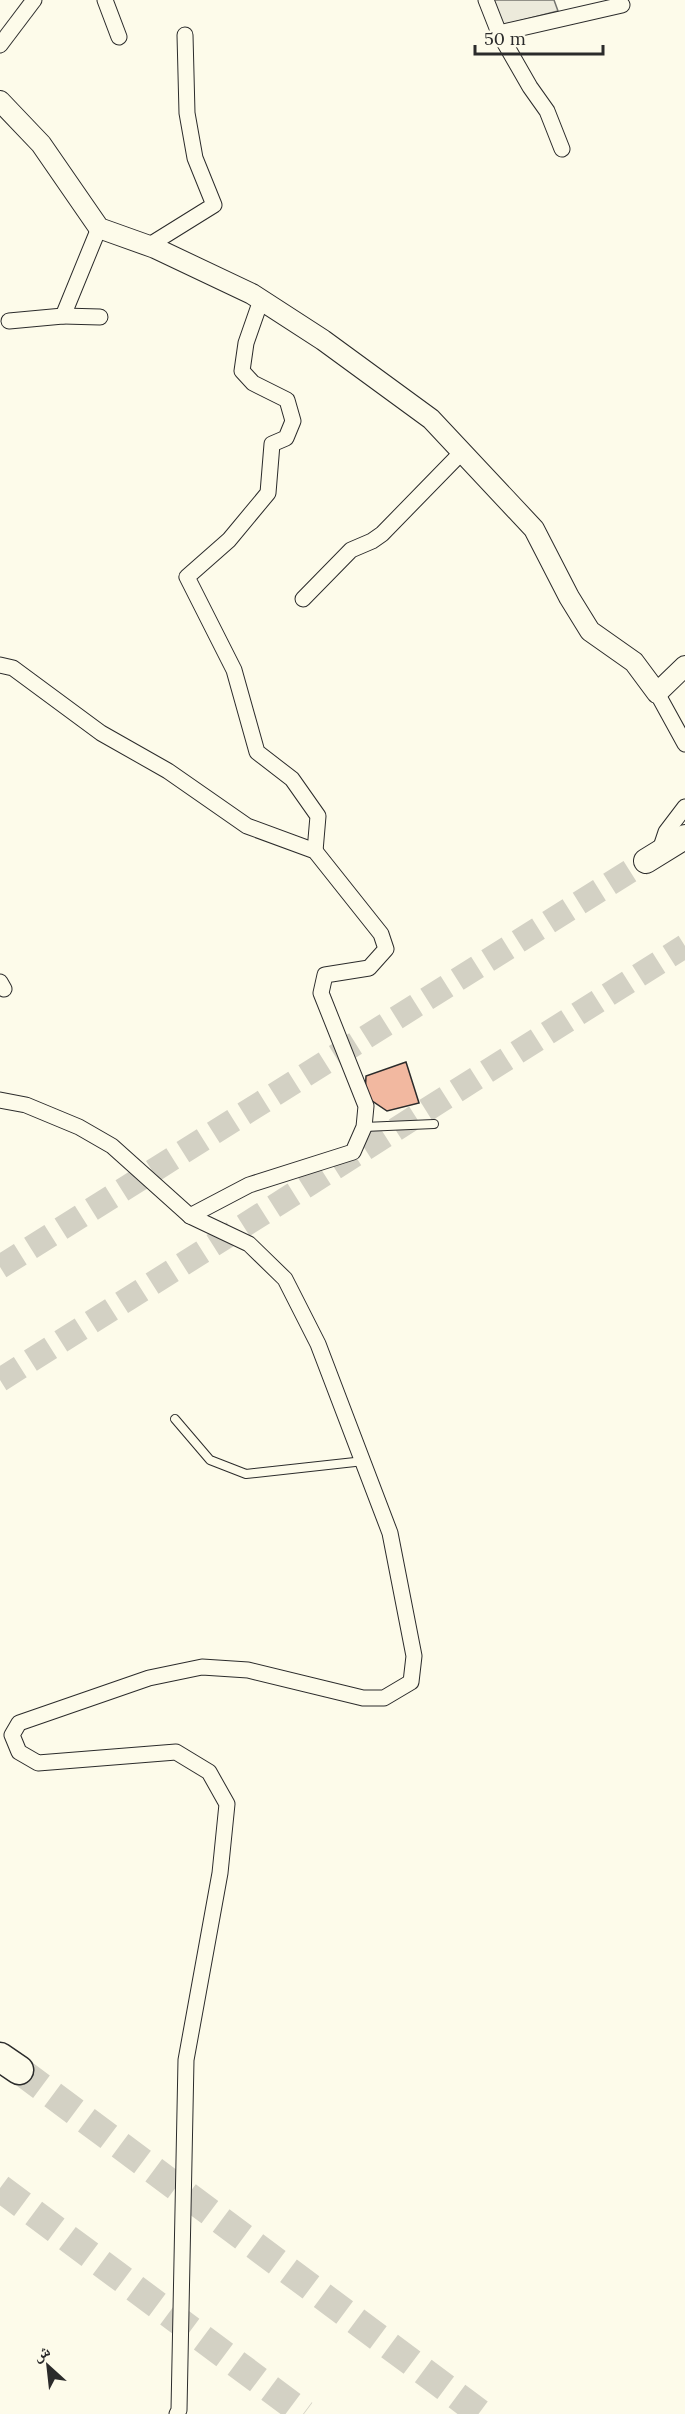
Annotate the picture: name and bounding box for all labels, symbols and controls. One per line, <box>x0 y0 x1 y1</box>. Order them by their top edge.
scale bar <box>475 18 602 56</box>
text: 50 m <box>484 27 526 50</box>
north arrow <box>18 2336 78 2396</box>
text: ش <box>29 2340 53 2365</box>

